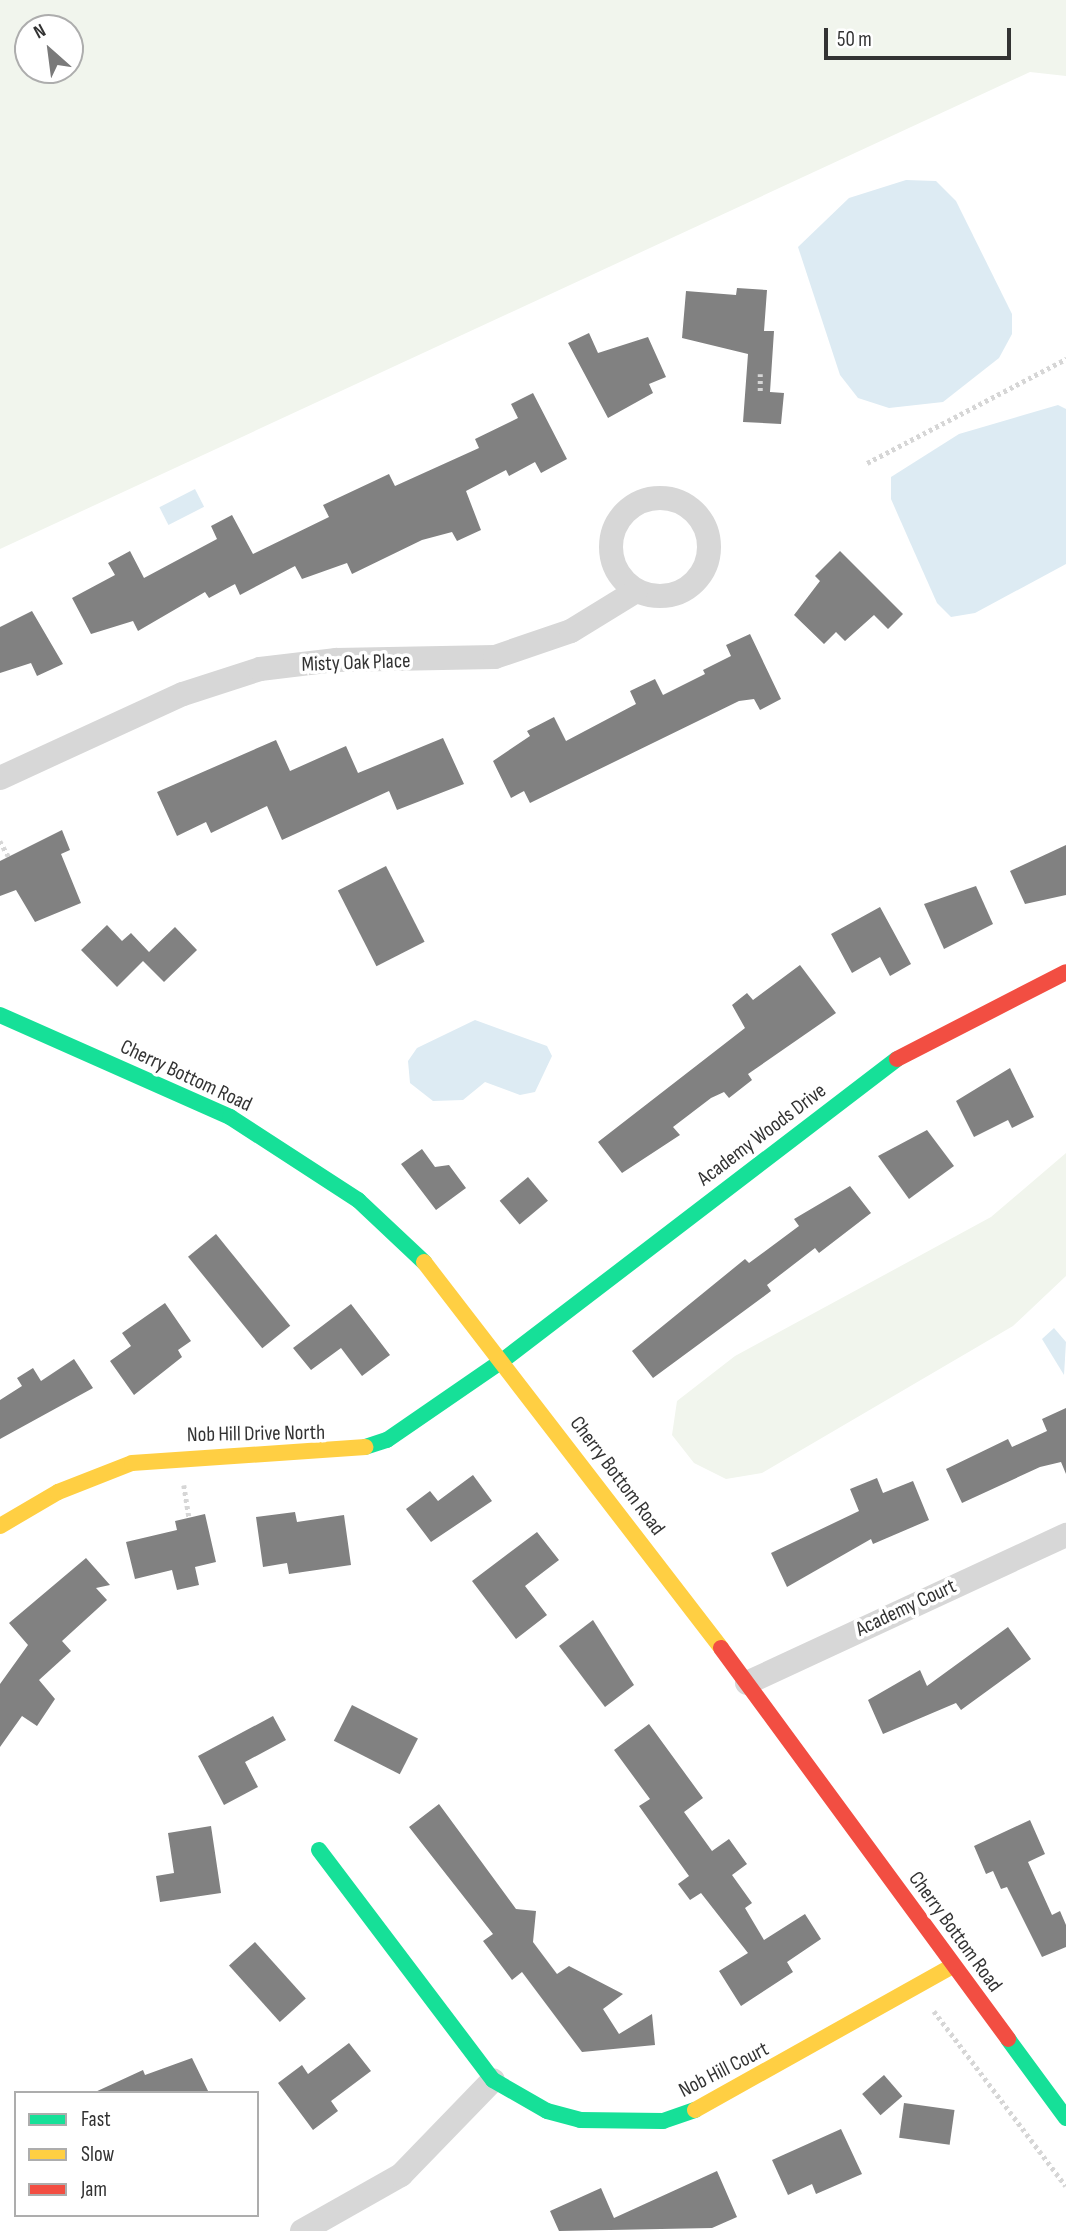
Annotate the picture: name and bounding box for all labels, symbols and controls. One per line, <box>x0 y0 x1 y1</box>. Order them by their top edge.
north arrow <box>14 14 84 84</box>
scale bar <box>828 14 1015 58</box>
text: N <box>30 19 50 44</box>
text: 50 m <box>837 27 872 52</box>
street label: Misty Oak Place <box>301 649 411 677</box>
street label: Cherry Bottom Road <box>116 1034 256 1118</box>
street label: Academy Woods Drive <box>693 1078 831 1192</box>
street label: Cherry Bottom Road <box>564 1412 670 1540</box>
street label: Nob Hill Drive North <box>187 1420 325 1448</box>
street label: Academy Court <box>852 1574 960 1642</box>
street label: Cherry Bottom Road <box>903 1867 1007 1997</box>
street label: Nob Hill Court <box>675 2037 773 2103</box>
legend <box>14 2091 259 2217</box>
text: Fast <box>81 2107 111 2132</box>
text: Slow <box>81 2142 114 2167</box>
text: Jam <box>81 2177 107 2202</box>

